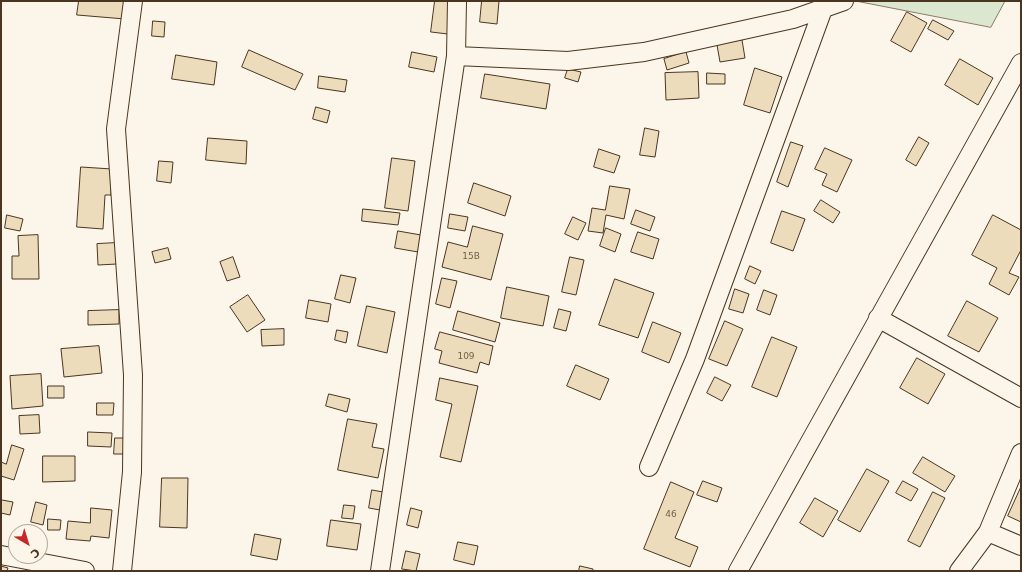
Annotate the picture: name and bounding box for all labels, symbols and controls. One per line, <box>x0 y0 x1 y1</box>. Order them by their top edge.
house number: 15В <box>462 252 480 262</box>
house number: 109 <box>457 352 475 362</box>
house number: 46 <box>665 510 677 520</box>
north arrow <box>8 524 48 564</box>
text: С <box>28 545 42 561</box>

